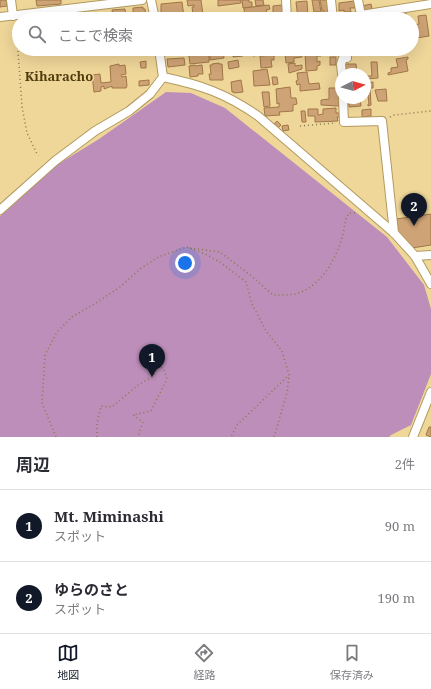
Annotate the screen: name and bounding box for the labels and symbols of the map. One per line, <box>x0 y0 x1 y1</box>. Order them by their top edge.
district label: Kiharacho <box>25 67 93 85</box>
north arrow <box>335 68 371 104</box>
pin: 2 <box>401 193 427 226</box>
your location <box>175 253 195 273</box>
pin: 1 <box>139 344 165 377</box>

